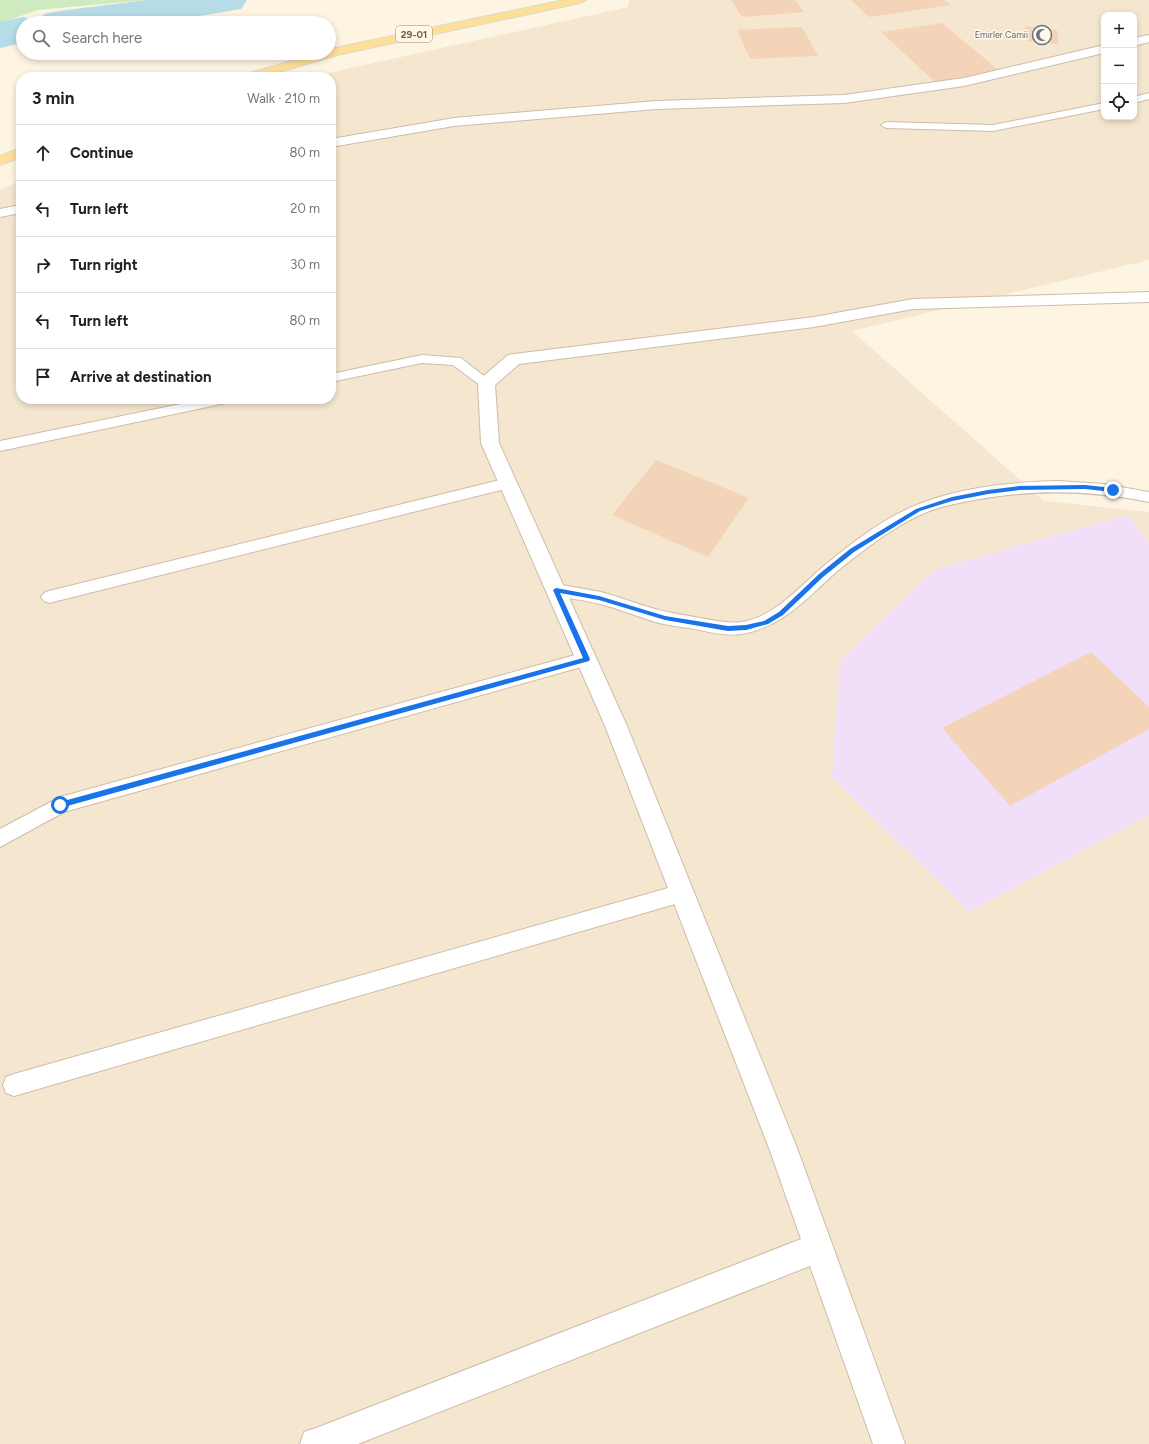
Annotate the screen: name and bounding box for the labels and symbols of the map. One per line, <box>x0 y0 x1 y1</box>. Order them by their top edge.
mosque icon: Emirler Camii <box>1031 24 1053 46</box>
road number: 29-01 <box>396 26 432 42</box>
place label: Emirler Camii <box>975 29 1028 40</box>
route end <box>1104 481 1122 499</box>
route start <box>51 796 69 814</box>

